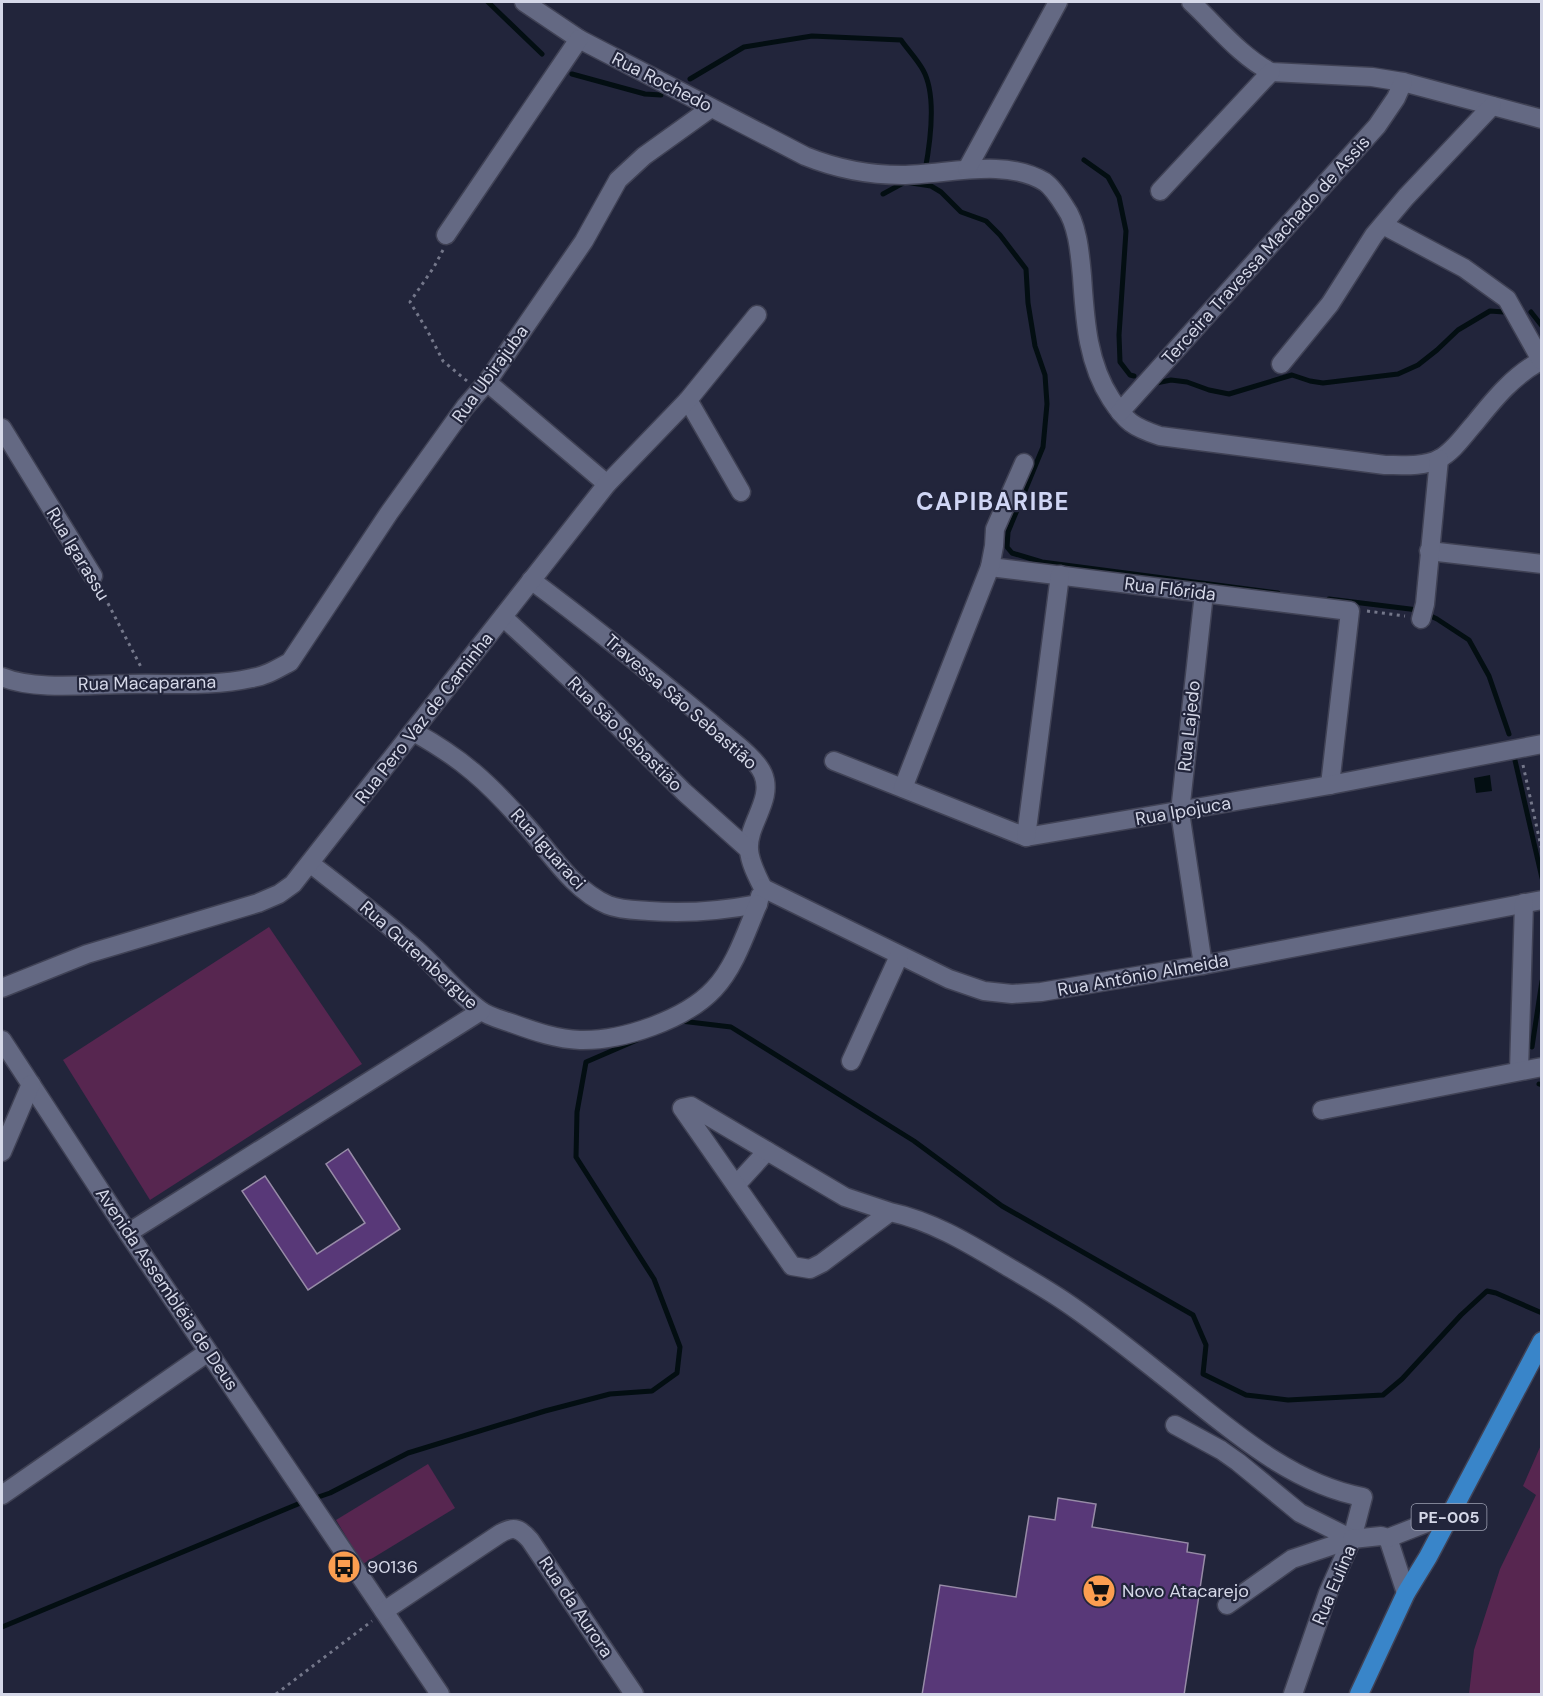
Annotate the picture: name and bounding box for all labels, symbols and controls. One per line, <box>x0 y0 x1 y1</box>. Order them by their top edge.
street label: Rua Rochedo <box>608 47 716 117</box>
street label: Terceira Travessa Machado de Assis <box>1157 130 1375 370</box>
street label: Rua Ubirajuba <box>446 320 534 428</box>
district label: CAPIBARIBE <box>916 486 1070 517</box>
street label: Rua Igarassu <box>41 503 115 605</box>
street label: Rua Flórida <box>1123 571 1217 607</box>
street label: Rua Pero Vaz de Caminha <box>350 627 498 809</box>
street label: Travessa São Sebastião <box>600 629 762 775</box>
street label: Rua Macaparana <box>78 670 216 696</box>
street label: Rua São Sebastião <box>562 671 688 797</box>
street label: Rua Lajedo <box>1172 679 1206 773</box>
street label: Rua Ipojuca <box>1133 791 1233 831</box>
street label: Rua Iguaraci <box>505 803 591 895</box>
street label: Rua Gutembergue <box>355 896 483 1014</box>
street label: Rua Antônio Almeida <box>1056 948 1230 1002</box>
street label: Avenida Assembléia de Deus <box>90 1183 244 1395</box>
road number: PE-005 <box>1412 1504 1486 1530</box>
street label: Rua Eulina <box>1306 1541 1362 1629</box>
bus stop icon: 90136 <box>326 1549 362 1585</box>
street label: Rua da Aurora <box>533 1552 619 1662</box>
place label: 90136 <box>367 1555 418 1579</box>
supermarket icon: Novo Atacarejo <box>1081 1573 1117 1609</box>
place label: Novo Atacarejo <box>1122 1579 1249 1603</box>

